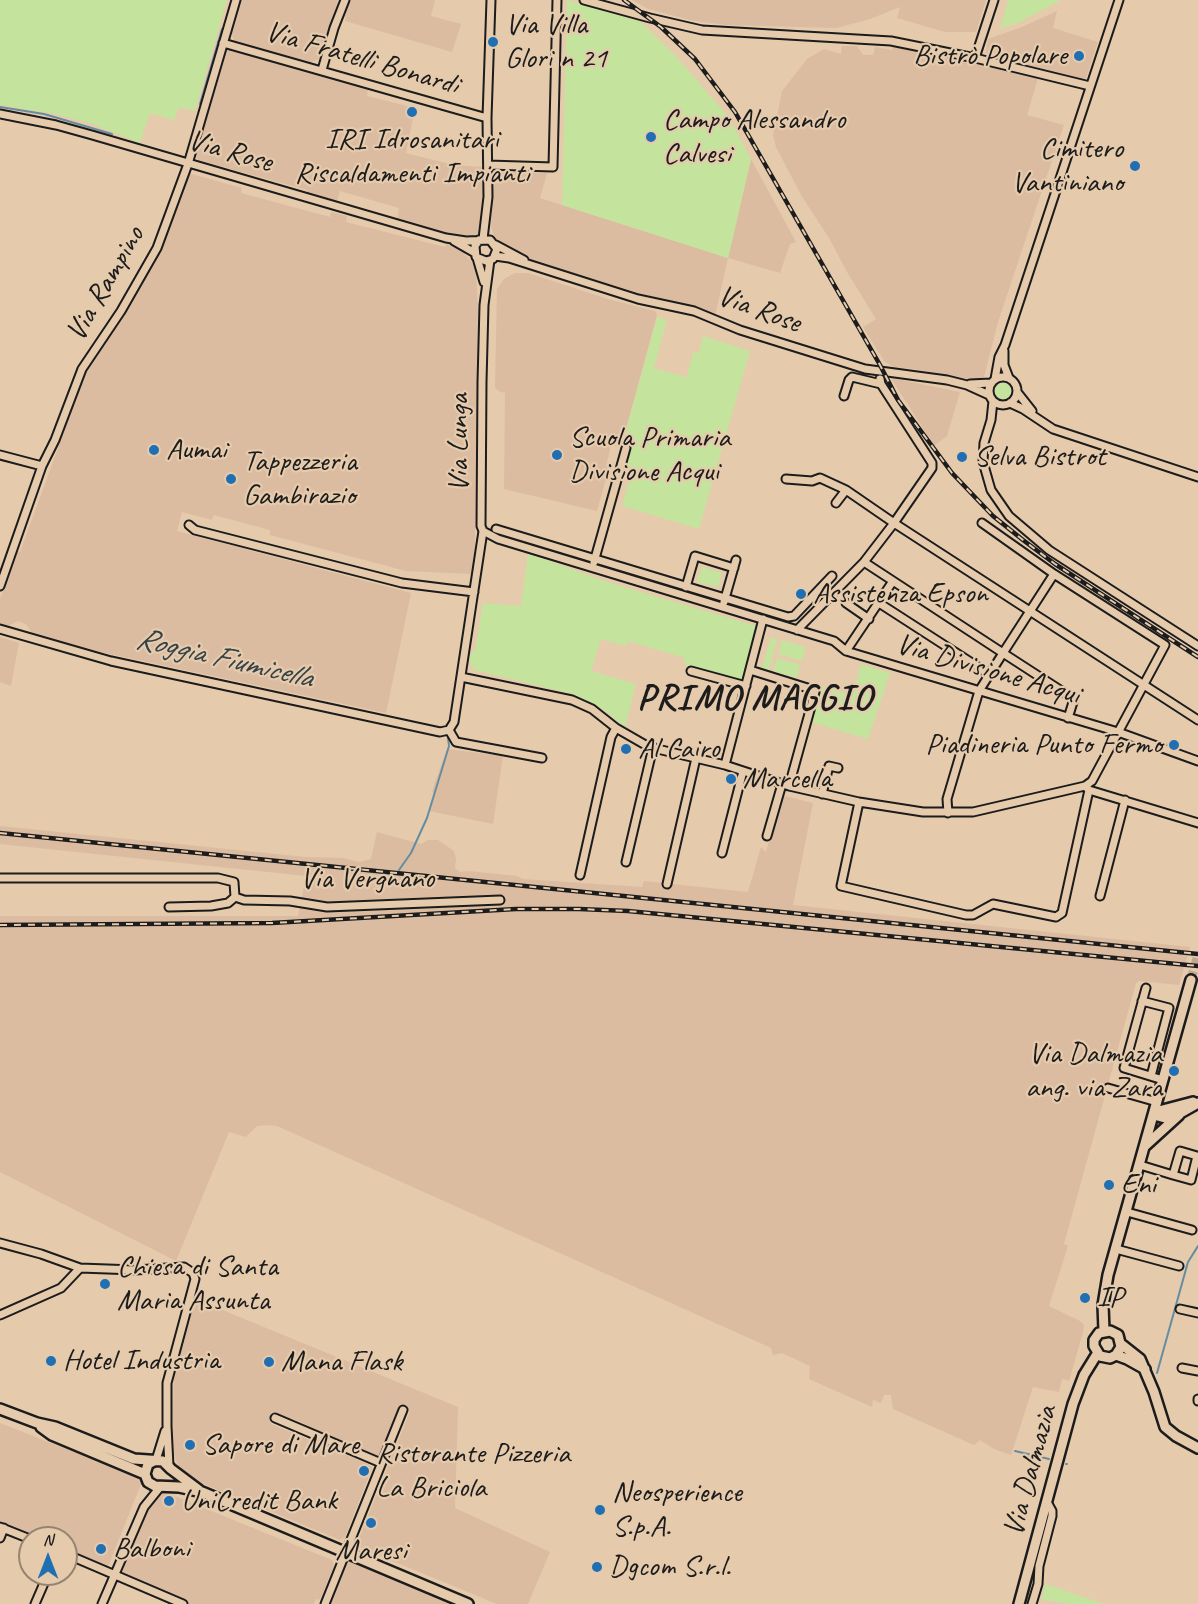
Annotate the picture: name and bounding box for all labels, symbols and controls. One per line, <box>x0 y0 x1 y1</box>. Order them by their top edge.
place label: Via Villa Glori n 21 <box>505 7 607 78</box>
street label: Via Fratelli Bonardi <box>261 14 463 104</box>
marker: Via Villa Glori n 21 <box>486 35 500 49</box>
place label: Bistrò Popolare <box>913 38 1067 74</box>
marker: Bistrò Popolare <box>1072 49 1086 63</box>
place label: Campo Alessandro Calvesi <box>663 102 845 172</box>
marker: IRI Idrosanitari Riscaldamenti Impianti <box>405 105 419 119</box>
place label: IRI Idrosanitari Riscaldamenti Impianti <box>295 122 529 192</box>
street label: Via Rose <box>184 123 276 181</box>
marker: Campo Alessandro Calvesi <box>644 130 658 144</box>
place label: Cimitero Vantiniano <box>1011 131 1123 201</box>
marker: Cimitero Vantiniano <box>1128 159 1142 173</box>
street label: Via Rampino <box>59 220 153 348</box>
street label: Via Rose <box>712 278 806 342</box>
street label: Via Lunga <box>441 394 477 492</box>
place label: Scuola Primaria Divisione Acqui <box>569 420 730 490</box>
place label: Aumai <box>166 432 226 468</box>
place label: Selva Bistrot <box>974 439 1105 475</box>
marker: Aumai <box>147 443 161 457</box>
place label: Tappezzeria Gambirazio <box>243 444 357 514</box>
marker: Scuola Primaria Divisione Acqui <box>550 448 564 462</box>
marker: Selva Bistrot <box>955 450 969 464</box>
marker: Tappezzeria Gambirazio <box>224 472 238 486</box>
place label: Assistenza Epson <box>813 576 988 612</box>
marker: Assistenza Epson <box>794 587 808 601</box>
water label: Roggia Fiumicella <box>132 620 316 698</box>
street label: Via Divisione Acqui <box>892 627 1084 713</box>
district label: PRIMO MAGGIO <box>638 678 872 722</box>
place label: Piadineria Punto Fermo <box>925 727 1162 763</box>
place label: Al Cairo <box>638 731 720 767</box>
marker: Piadineria Punto Fermo <box>1167 738 1181 752</box>
marker: Al Cairo <box>619 742 633 756</box>
place label: Marcella <box>743 761 831 797</box>
marker: Marcella <box>724 772 738 786</box>
street label: Via Vergnano <box>300 861 434 897</box>
place label: Via Dalmazia ang. via Zara <box>1025 1036 1162 1106</box>
marker: Via Dalmazia ang. via Zara <box>1167 1064 1181 1078</box>
place label: Eni <box>1121 1167 1156 1203</box>
marker: Eni <box>1102 1178 1116 1192</box>
place label: Chiesa di Santa Maria Assunta <box>117 1249 278 1320</box>
marker: Chiesa di Santa Maria Assunta <box>98 1277 112 1291</box>
place label: IP <box>1097 1280 1123 1316</box>
marker: IP <box>1078 1291 1092 1305</box>
place label: Hotel Industria <box>63 1343 219 1379</box>
place label: Mana Flask <box>281 1344 402 1380</box>
marker: Hotel Industria <box>44 1354 58 1368</box>
marker: Mana Flask <box>262 1355 276 1369</box>
street label: Via Dalmazia <box>996 1402 1066 1540</box>
place label: Sapore di Mare <box>202 1427 359 1463</box>
place label: Ristorante Pizzeria La Briciola <box>376 1436 570 1506</box>
marker: Sapore di Mare <box>183 1438 197 1452</box>
marker: Ristorante Pizzeria La Briciola <box>357 1464 371 1478</box>
place label: Neosperience S.p.A. <box>612 1475 742 1546</box>
place label: UniCredit Bank <box>181 1483 337 1519</box>
marker: UniCredit Bank <box>162 1494 176 1508</box>
marker: Neosperience S.p.A. <box>593 1503 607 1517</box>
marker: Maresi <box>364 1516 378 1530</box>
north arrow <box>18 1526 78 1586</box>
text: N <box>43 1530 53 1550</box>
place label: Balboni <box>113 1531 190 1567</box>
place label: Maresi <box>335 1533 407 1569</box>
marker: Balboni <box>94 1542 108 1556</box>
place label: Dgcom S.r.l. <box>609 1549 731 1585</box>
marker: Dgcom S.r.l. <box>590 1560 604 1574</box>

